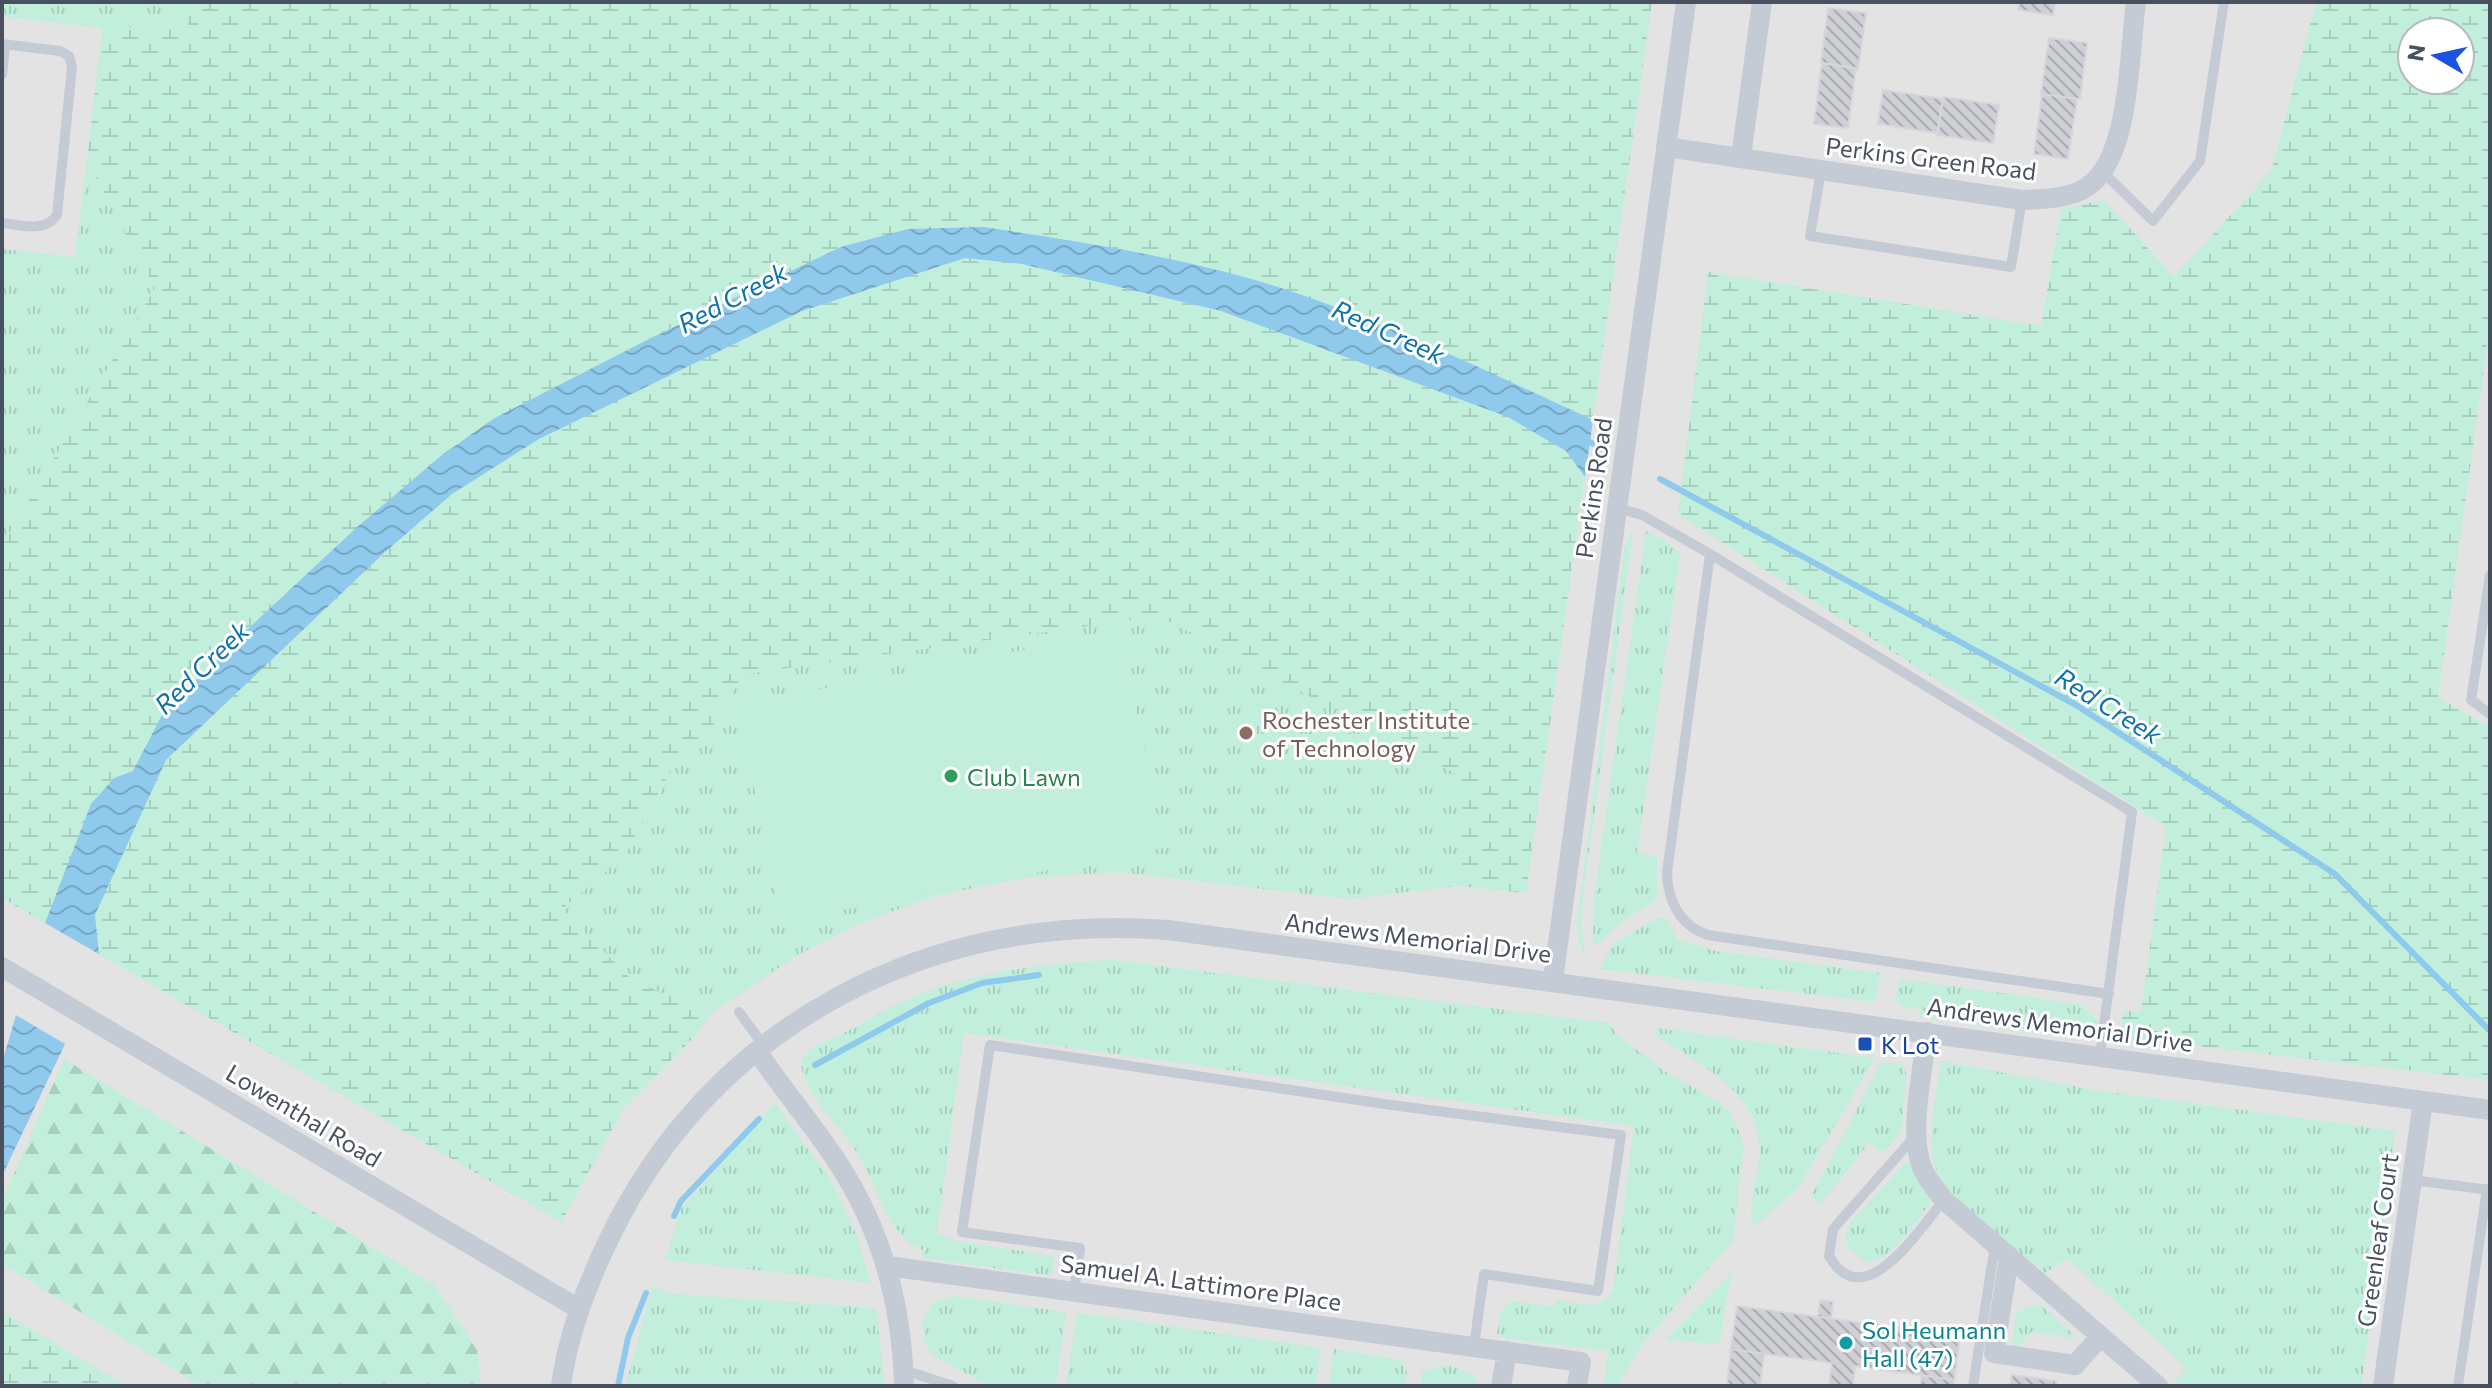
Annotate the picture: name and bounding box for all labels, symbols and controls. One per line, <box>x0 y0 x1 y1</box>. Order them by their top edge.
north arrow <box>2396 16 2476 96</box>
text: N <box>2401 43 2430 63</box>
street label: Perkins Green Road <box>1824 131 2038 185</box>
water label: Red Creek <box>672 255 793 339</box>
water label: Red Creek <box>1328 293 1451 370</box>
street label: Perkins Road <box>1569 416 1617 560</box>
water label: Red Creek <box>147 614 255 720</box>
water label: Red Creek <box>2050 660 2169 750</box>
place label: Rochester Institute of Technology <box>1262 705 1470 762</box>
marker: Rochester Institute of Technology <box>1237 724 1255 742</box>
place label: Club Lawn <box>967 762 1081 791</box>
marker: Club Lawn <box>942 767 960 785</box>
street label: Andrews Memorial Drive <box>1283 906 1553 968</box>
street label: Andrews Memorial Drive <box>1925 991 2195 1057</box>
place label: K Lot <box>1881 1030 1940 1059</box>
marker: K Lot <box>1856 1035 1874 1053</box>
street label: Lowenthal Road <box>221 1057 387 1173</box>
street label: Greenleaf Court <box>2350 1151 2404 1329</box>
street label: Samuel A. Lattimore Place <box>1059 1248 1343 1316</box>
place label: Sol Heumann Hall (47) <box>1862 1315 2006 1372</box>
marker: Sol Heumann Hall (47) <box>1837 1334 1855 1352</box>

